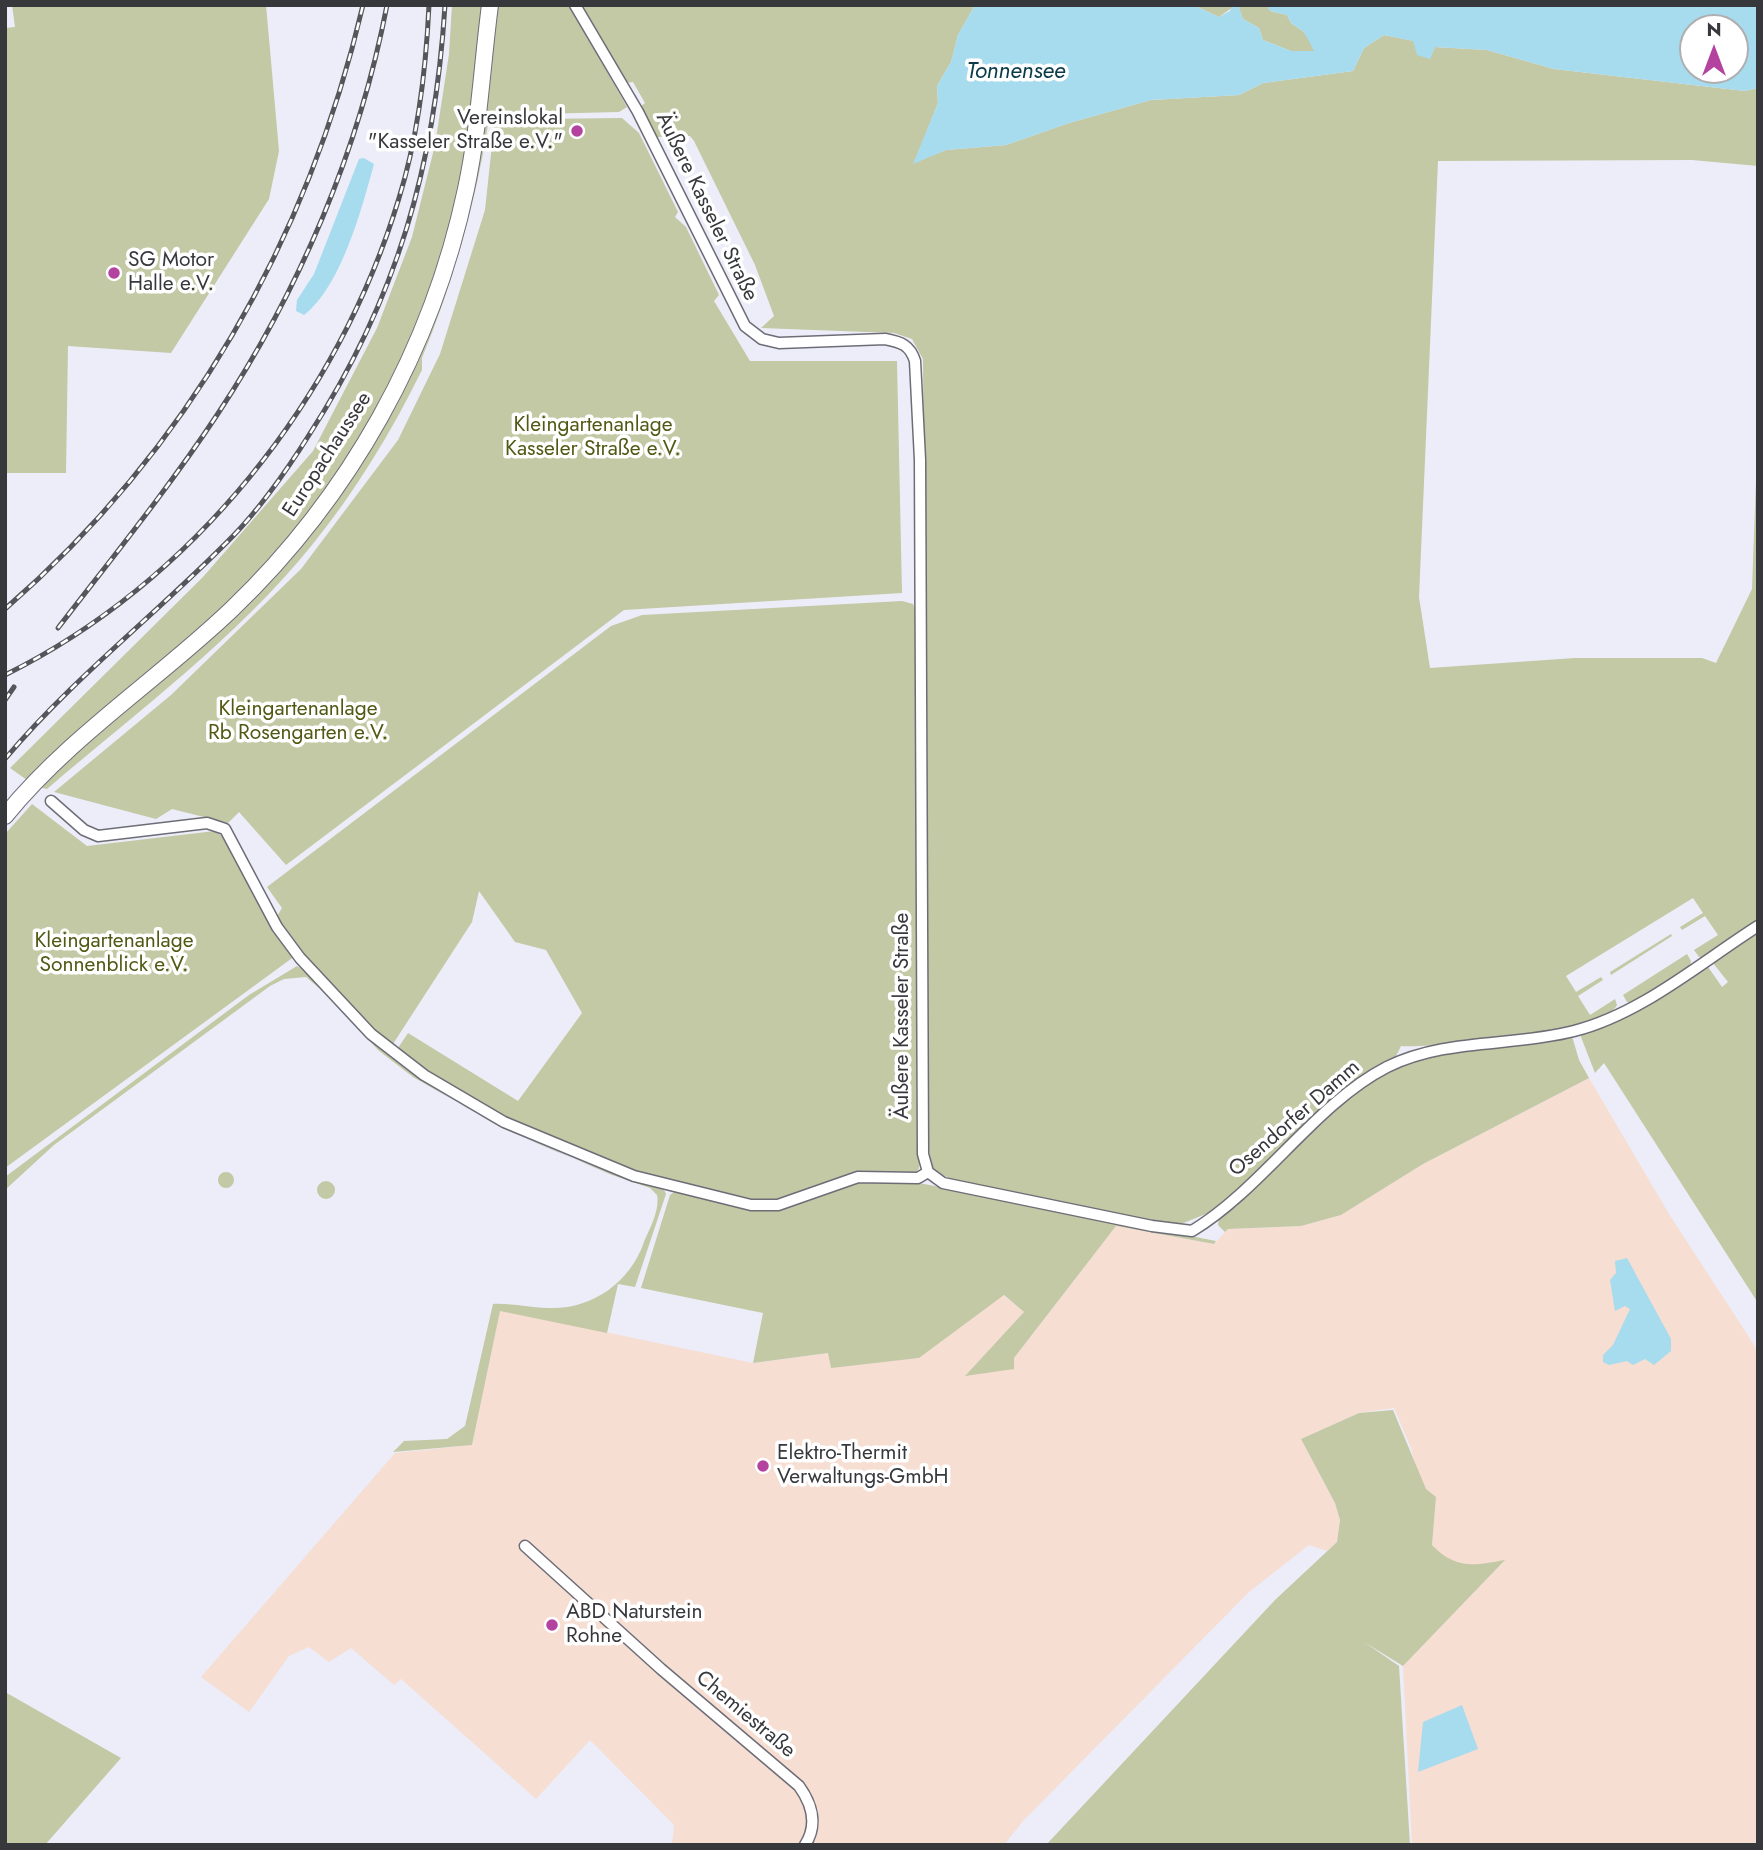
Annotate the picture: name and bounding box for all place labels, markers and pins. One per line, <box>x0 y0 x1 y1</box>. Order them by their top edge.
place label: Vereinslokal "Kasseler Straße e.V." <box>368 106 563 156</box>
marker: Vereinslokal "Kasseler Straße e.V." <box>569 123 585 139</box>
place label: SG Motor Halle e.V. <box>128 248 214 298</box>
marker: SG Motor Halle e.V. <box>106 265 122 281</box>
place label: Elektro-Thermit Verwaltungs-GmbH <box>777 1441 949 1491</box>
marker: Elektro-Thermit Verwaltungs-GmbH <box>755 1458 771 1474</box>
place label: ABD Naturstein Rohne <box>566 1600 703 1650</box>
marker: ABD Naturstein Rohne <box>544 1617 560 1633</box>

